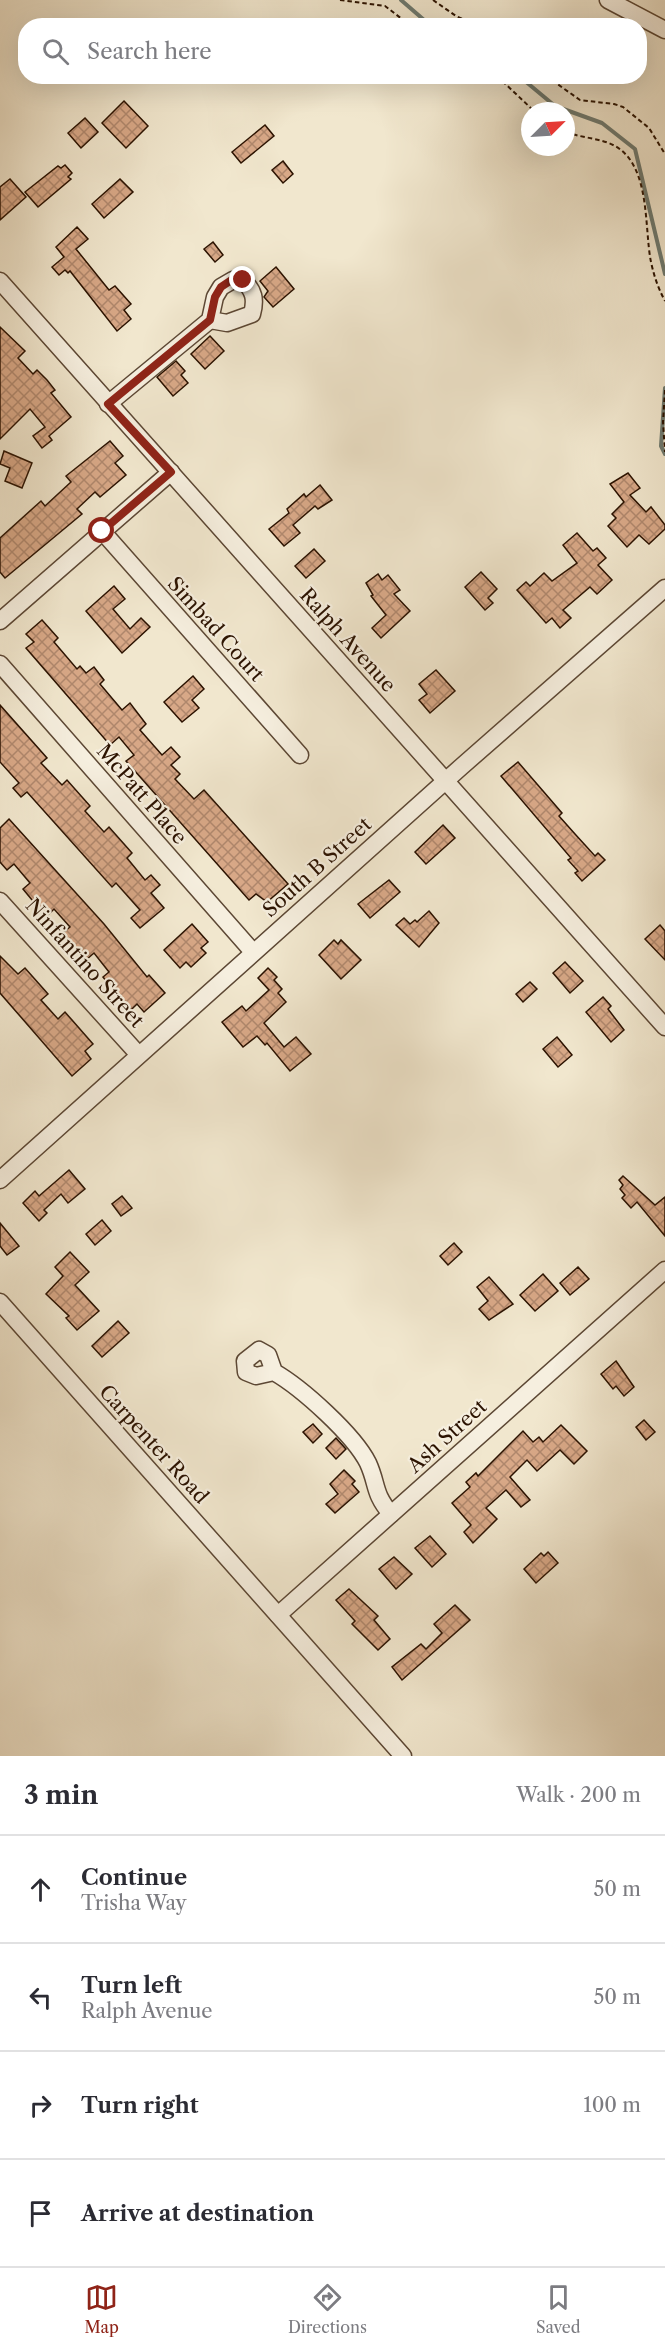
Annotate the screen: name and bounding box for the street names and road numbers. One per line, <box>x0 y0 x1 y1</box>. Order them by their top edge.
street label: Simbad Court <box>163 572 269 686</box>
street label: Ralph Avenue <box>295 583 401 697</box>
street label: McPatt Place <box>92 739 192 849</box>
street label: South B Street <box>258 812 376 922</box>
street label: Ninfantino Street <box>21 894 149 1032</box>
street label: Carpenter Road <box>94 1380 214 1508</box>
street label: Ash Street <box>402 1394 491 1478</box>

